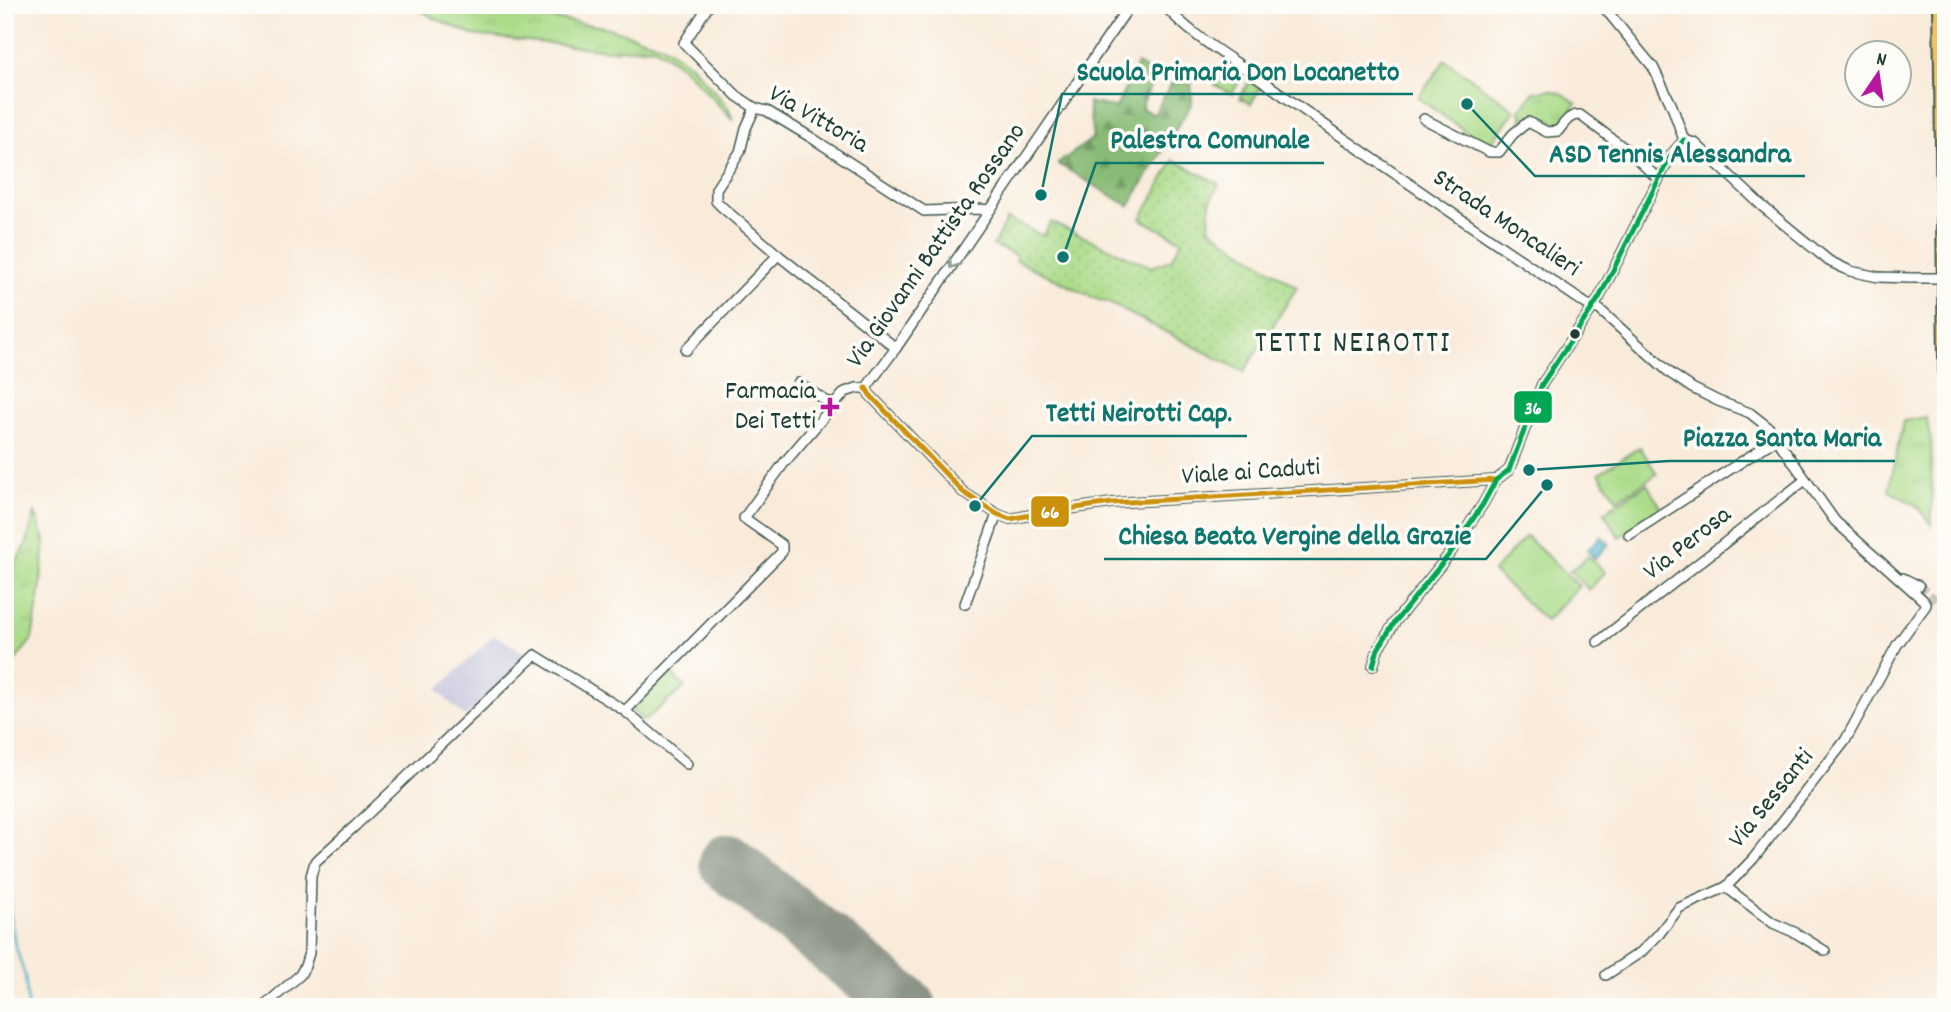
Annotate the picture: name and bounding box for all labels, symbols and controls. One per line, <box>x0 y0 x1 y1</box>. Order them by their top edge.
north arrow <box>1842 38 1912 108</box>
callout: Scuola Primaria Don Locanetto <box>1062 45 1413 94</box>
text: N <box>1873 47 1889 75</box>
text: Scuola Primaria Don Locanetto <box>1077 55 1399 95</box>
street label: Via Vittoria <box>761 76 876 164</box>
callout: Palestra Comunale <box>1096 114 1324 163</box>
street label: Via Giovanni Battista Rossano <box>838 116 1036 376</box>
text: Palestra Comunale <box>1110 123 1310 163</box>
callout: ASD Tennis Alessandra <box>1535 127 1805 176</box>
text: ASD Tennis Alessandra <box>1549 137 1792 177</box>
street label: Strada Moncalieri <box>1425 161 1588 287</box>
one-way arrow <box>949 256 962 269</box>
district label: TETTI NEIROTTI <box>1255 324 1451 367</box>
unlabelled marker <box>1568 327 1582 341</box>
place label: Farmacia Dei Tetti <box>725 374 817 441</box>
callout: Tetti Neirotti Cap. <box>1032 387 1247 436</box>
line badge: 36 <box>1513 390 1553 424</box>
text: Tetti Neirotti Cap. <box>1046 396 1232 436</box>
text: 36 <box>1524 397 1542 424</box>
marker: Farmacia Dei Tetti <box>822 399 838 415</box>
callout: Piazza Santa Maria <box>1669 412 1895 461</box>
text: Piazza Santa Maria <box>1683 421 1882 461</box>
street label: Viale ai Caduti <box>1181 450 1322 496</box>
line badge: 66 <box>1030 495 1070 528</box>
street label: Via Perosa <box>1636 497 1741 590</box>
text: 66 <box>1041 501 1059 528</box>
callout: Chiesa Beata Vergine della Grazie <box>1104 510 1486 559</box>
text: Chiesa Beata Vergine della Grazie <box>1118 519 1472 559</box>
street label: Via Sessanti <box>1720 741 1824 857</box>

